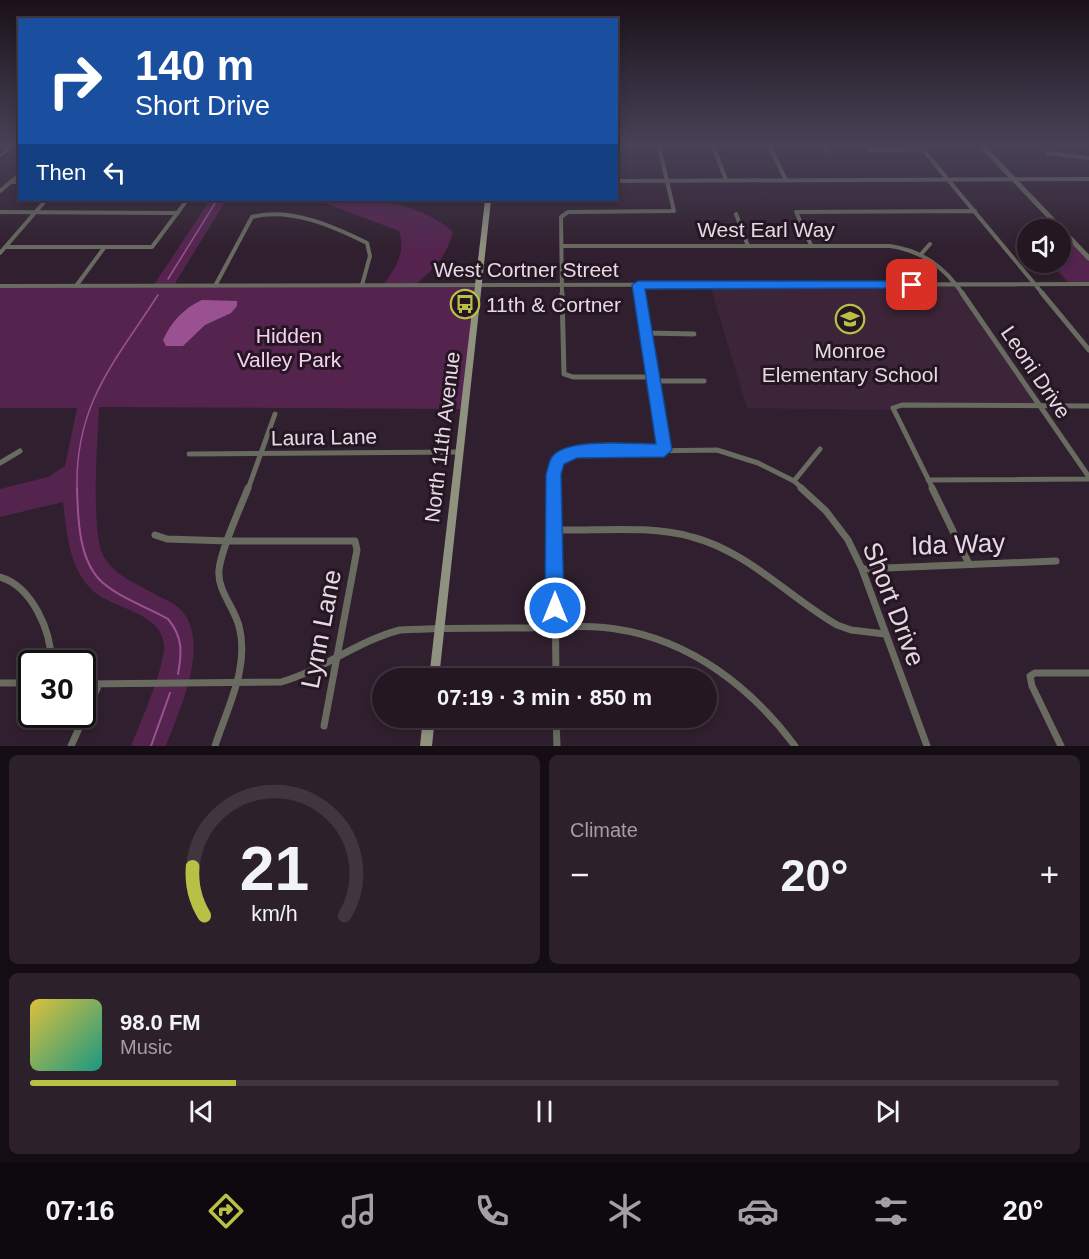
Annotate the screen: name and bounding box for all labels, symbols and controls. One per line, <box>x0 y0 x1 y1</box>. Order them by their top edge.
icon: right <box>36 42 114 120</box>
text: 140 m <box>135 42 254 89</box>
text: Short Drive <box>135 91 270 121</box>
icon: left <box>98 156 131 189</box>
text: Then <box>36 160 86 185</box>
street label: West Earl Way <box>697 218 835 241</box>
map controls <box>1017 219 1071 273</box>
button: sound <box>1017 219 1071 273</box>
street label: West Cortner Street <box>433 258 619 281</box>
pin <box>886 259 937 310</box>
icon: arrive <box>895 268 928 301</box>
bus stop icon: 11th & Cortner <box>449 288 481 320</box>
place label: 11th & Cortner <box>486 293 621 316</box>
school or university icon: Monroe Elementary School <box>834 303 866 335</box>
street label: Leoni Drive <box>997 322 1075 422</box>
park label: Hidden Valley Park <box>237 324 342 371</box>
place label: Monroe Elementary School <box>762 339 938 386</box>
street label: North 11th Avenue <box>420 350 464 524</box>
street label: Laura Lane <box>271 425 377 449</box>
street label: Ida Way <box>910 527 1006 561</box>
street label: Short Drive <box>857 538 931 670</box>
street label: Lynn Lane <box>295 567 347 691</box>
position arrow <box>523 576 587 640</box>
speed limit sign: 30 <box>18 650 96 728</box>
text: 07:19 · 3 min · 850 m <box>437 685 652 710</box>
text: Climate <box>570 819 638 841</box>
text: 21 <box>240 834 309 903</box>
text: 20° <box>780 850 849 901</box>
text: − <box>570 856 589 893</box>
text: + <box>1040 856 1059 893</box>
text: km/h <box>251 903 298 927</box>
text: 98.0 FM <box>120 1010 201 1035</box>
text: Music <box>120 1036 172 1058</box>
icon: previous <box>185 1095 218 1128</box>
icon: pause <box>528 1095 561 1128</box>
icon: next <box>871 1095 904 1128</box>
icon: directions <box>205 1190 247 1232</box>
icon: music <box>338 1190 380 1232</box>
icon: phone <box>471 1190 513 1232</box>
icon: climate <box>604 1190 646 1232</box>
icon: car <box>737 1190 779 1232</box>
icon: filters <box>870 1190 912 1232</box>
text: 07:16 <box>45 1196 115 1226</box>
text: 20° <box>1003 1196 1043 1226</box>

